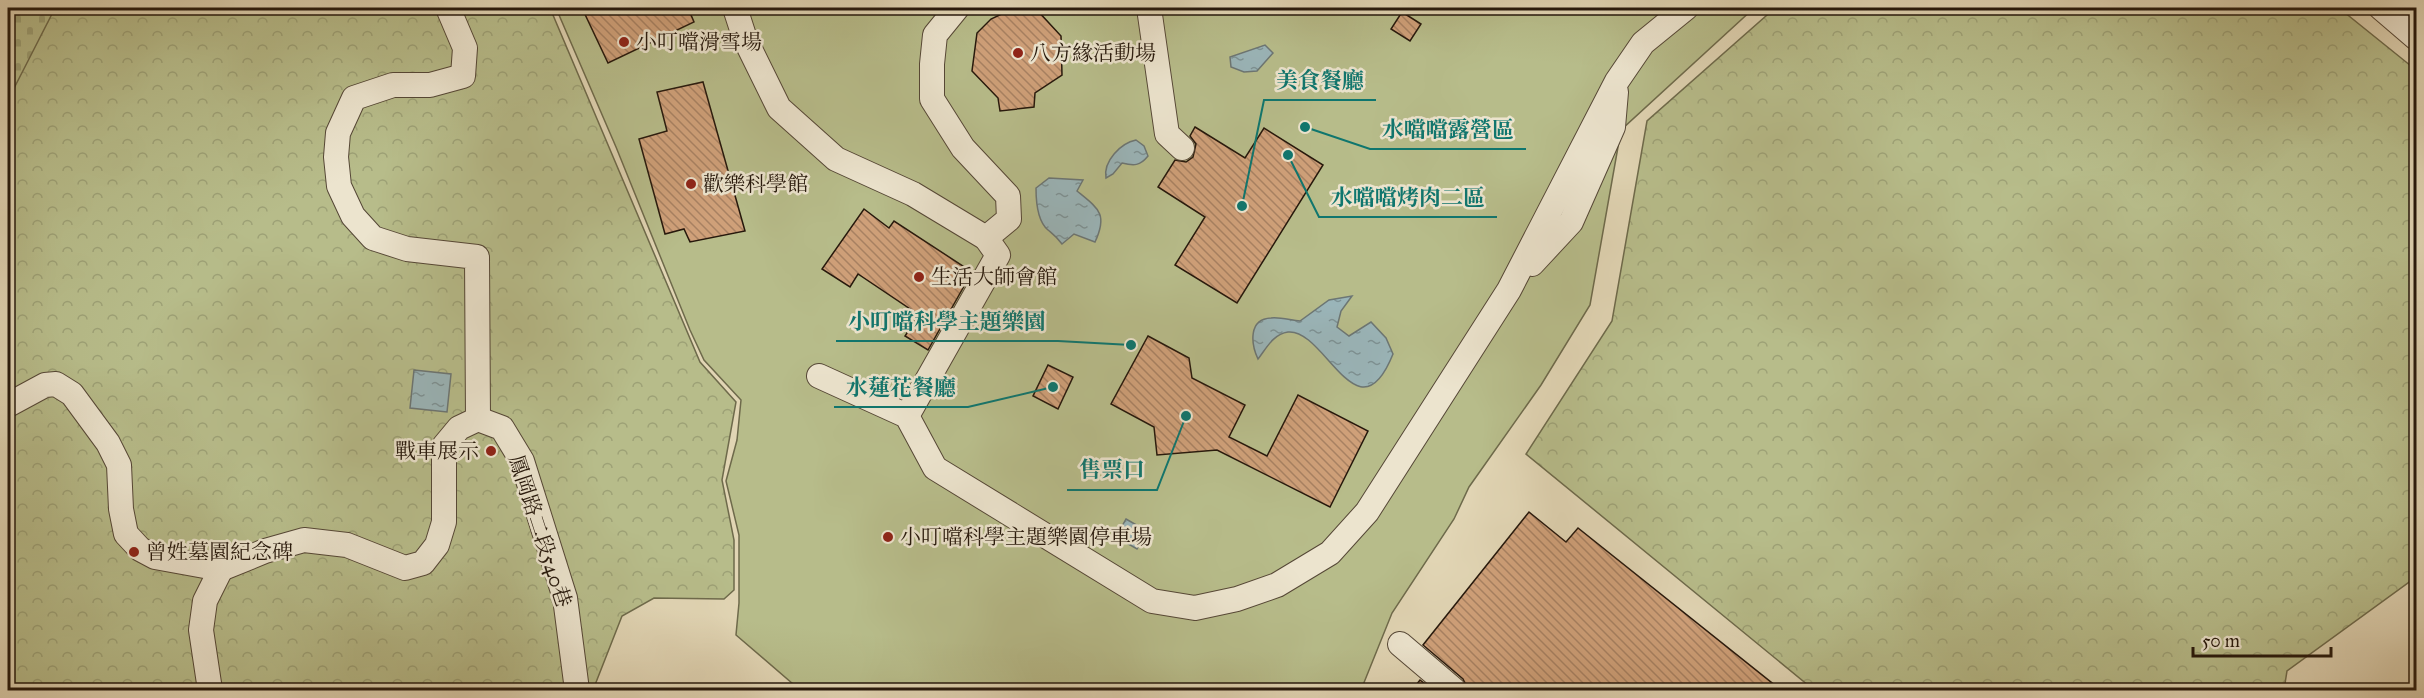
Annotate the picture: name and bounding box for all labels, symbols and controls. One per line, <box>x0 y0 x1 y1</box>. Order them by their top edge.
place label: 小叮噹滑雪場 <box>636 29 762 55</box>
marker: 小叮噹滑雪場 <box>617 35 631 49</box>
place label: 八方緣活動場 <box>1030 40 1156 66</box>
marker: 八方緣活動場 <box>1011 46 1025 60</box>
callout: 美食餐廳 <box>1264 60 1376 100</box>
text: 美食餐廳 <box>1276 67 1364 94</box>
callout: 水噹噹露營區 <box>1370 109 1526 149</box>
text: 水噹噹露營區 <box>1382 116 1514 143</box>
place label: 歡樂科學館 <box>703 171 808 197</box>
marker: 歡樂科學館 <box>684 177 698 191</box>
callout: 水噹噹烤肉二區 <box>1319 177 1497 217</box>
text: 水噹噹烤肉二區 <box>1331 184 1485 211</box>
place label: 生活大師會館 <box>931 264 1057 290</box>
marker: 生活大師會館 <box>912 270 926 284</box>
callout: 小叮噹科學主題樂園 <box>836 301 1058 341</box>
text: 小叮噹科學主題樂園 <box>848 308 1046 335</box>
callout: 水蓮花餐廳 <box>834 367 968 407</box>
text: 水蓮花餐廳 <box>846 374 956 401</box>
place label: 戰車展示 <box>395 438 479 464</box>
marker: 戰車展示 <box>484 444 498 458</box>
callout: 售票口 <box>1067 450 1157 490</box>
street label: 鳳岡路二段540巷 <box>503 451 577 611</box>
text: 售票口 <box>1079 456 1145 483</box>
place label: 小叮噹科學主題樂園停車場 <box>900 524 1152 550</box>
marker: 小叮噹科學主題樂園停車場 <box>881 530 895 544</box>
place label: 曾姓墓園紀念碑 <box>146 539 293 565</box>
marker: 曾姓墓園紀念碑 <box>127 545 141 559</box>
scale bar <box>2193 620 2331 658</box>
text: 50 m <box>2202 630 2240 652</box>

